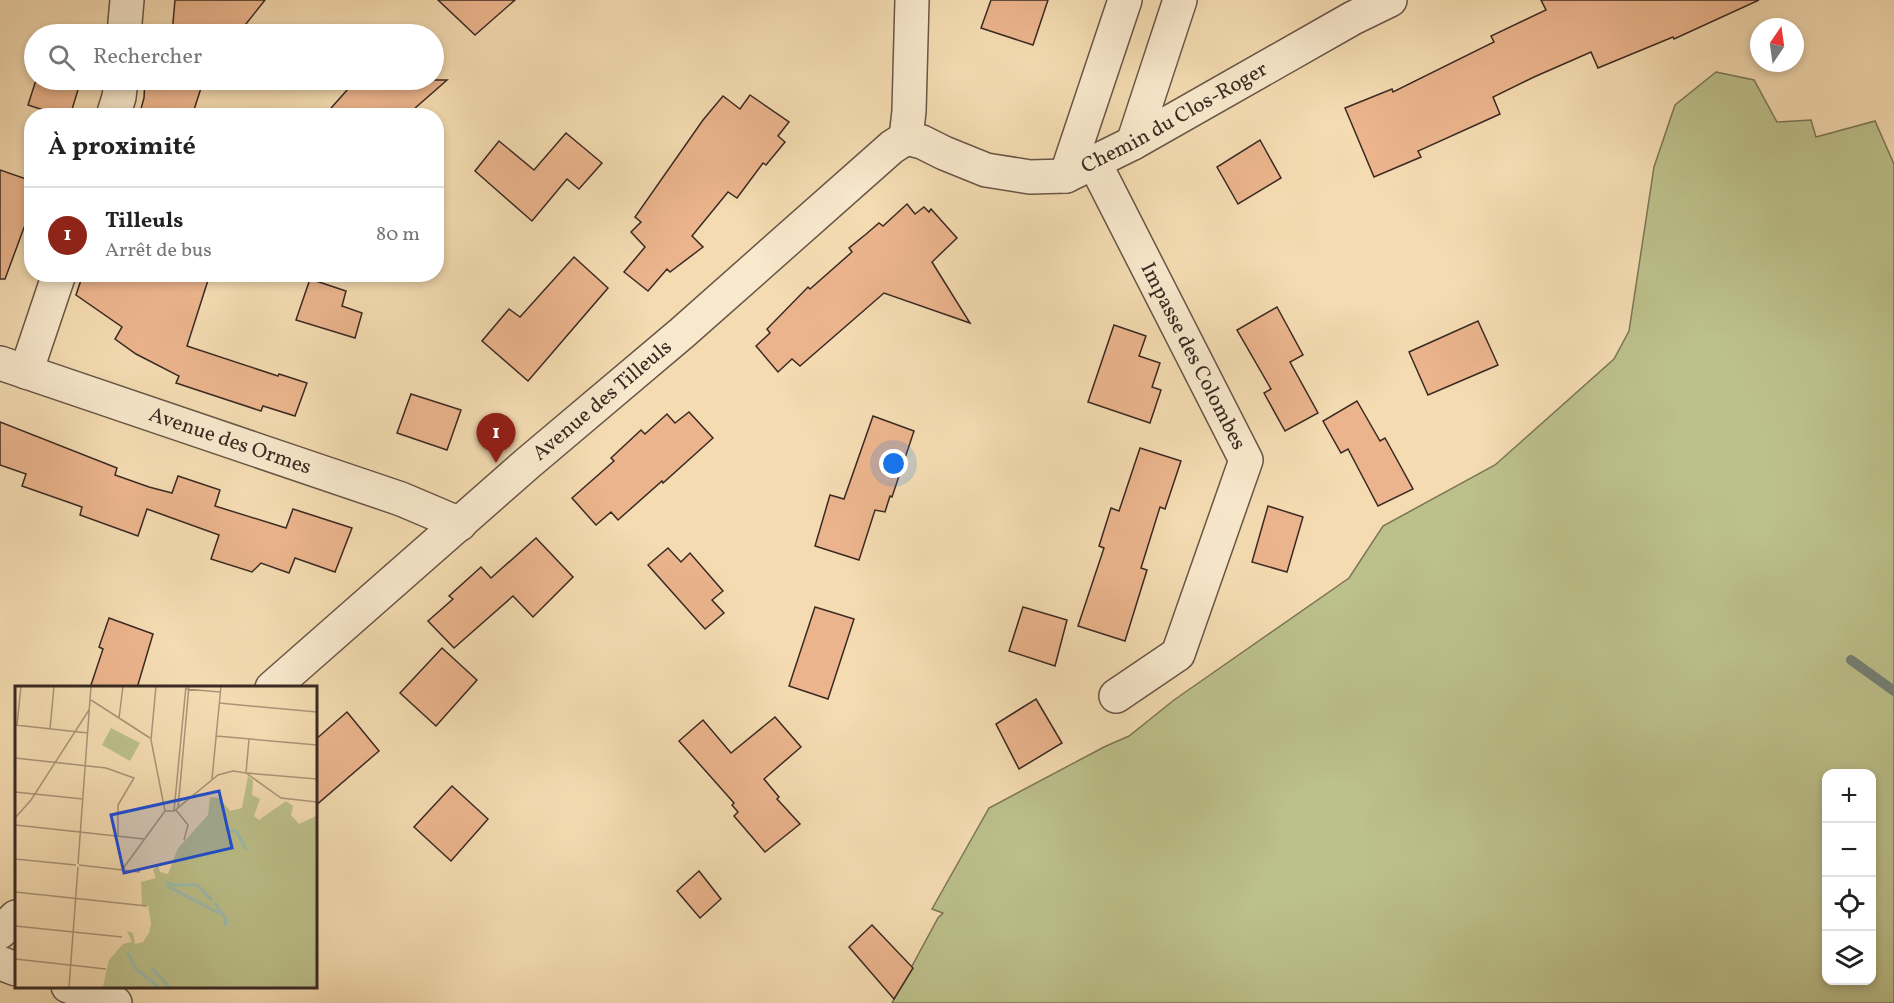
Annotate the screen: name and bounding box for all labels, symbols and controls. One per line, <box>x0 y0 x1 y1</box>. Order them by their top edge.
north arrow <box>1750 18 1804 72</box>
search box <box>24 24 444 90</box>
icon: search <box>45 41 78 74</box>
text: Rechercher <box>93 42 202 73</box>
street label: Chemin du Clos-Roger <box>1076 55 1273 181</box>
text: À proximité <box>48 129 196 165</box>
text: Tilleuls <box>105 206 183 237</box>
text: 1 <box>63 221 72 249</box>
text: 80 m <box>376 221 420 249</box>
text: Arrêt de bus <box>105 237 212 265</box>
street label: Impasse des Colombes <box>1133 257 1253 455</box>
street label: Avenue des Tilleuls <box>526 333 678 468</box>
street label: Avenue des Ormes <box>145 400 315 482</box>
pin: 1 <box>476 414 516 463</box>
your location <box>879 449 908 478</box>
inset map <box>15 686 316 988</box>
map controls <box>1822 769 1876 985</box>
button: + <box>1822 769 1876 823</box>
button: − <box>1822 823 1876 877</box>
button: locate <box>1822 877 1876 931</box>
button: layers <box>1822 931 1876 985</box>

